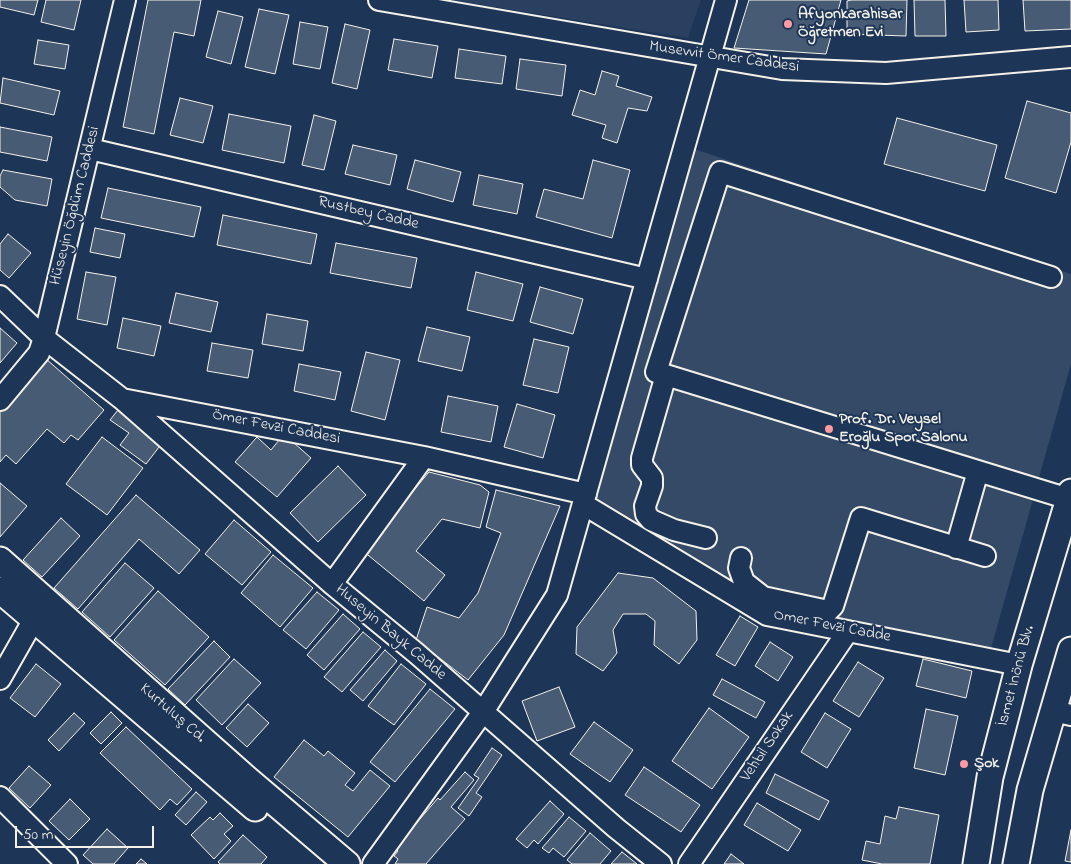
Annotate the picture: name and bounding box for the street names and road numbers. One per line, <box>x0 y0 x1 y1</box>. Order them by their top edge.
street label: Musevvit Ömer Caddesi <box>648 38 800 78</box>
street label: Hüseyin Öğdüm Caddesi <box>47 125 105 287</box>
street label: Rustbey Cadde <box>316 193 420 235</box>
street label: Ömer Fevzi Caddesi <box>210 406 342 450</box>
street label: Huseyin Bayk Cadde <box>330 581 450 685</box>
street label: Omer Fevzi Cadde <box>772 606 892 648</box>
street label: İsmet İnönü Blv. <box>994 623 1040 729</box>
street label: Kurtuluş Cd. <box>135 680 209 748</box>
street label: Vehbil Sokak <box>737 708 799 786</box>

